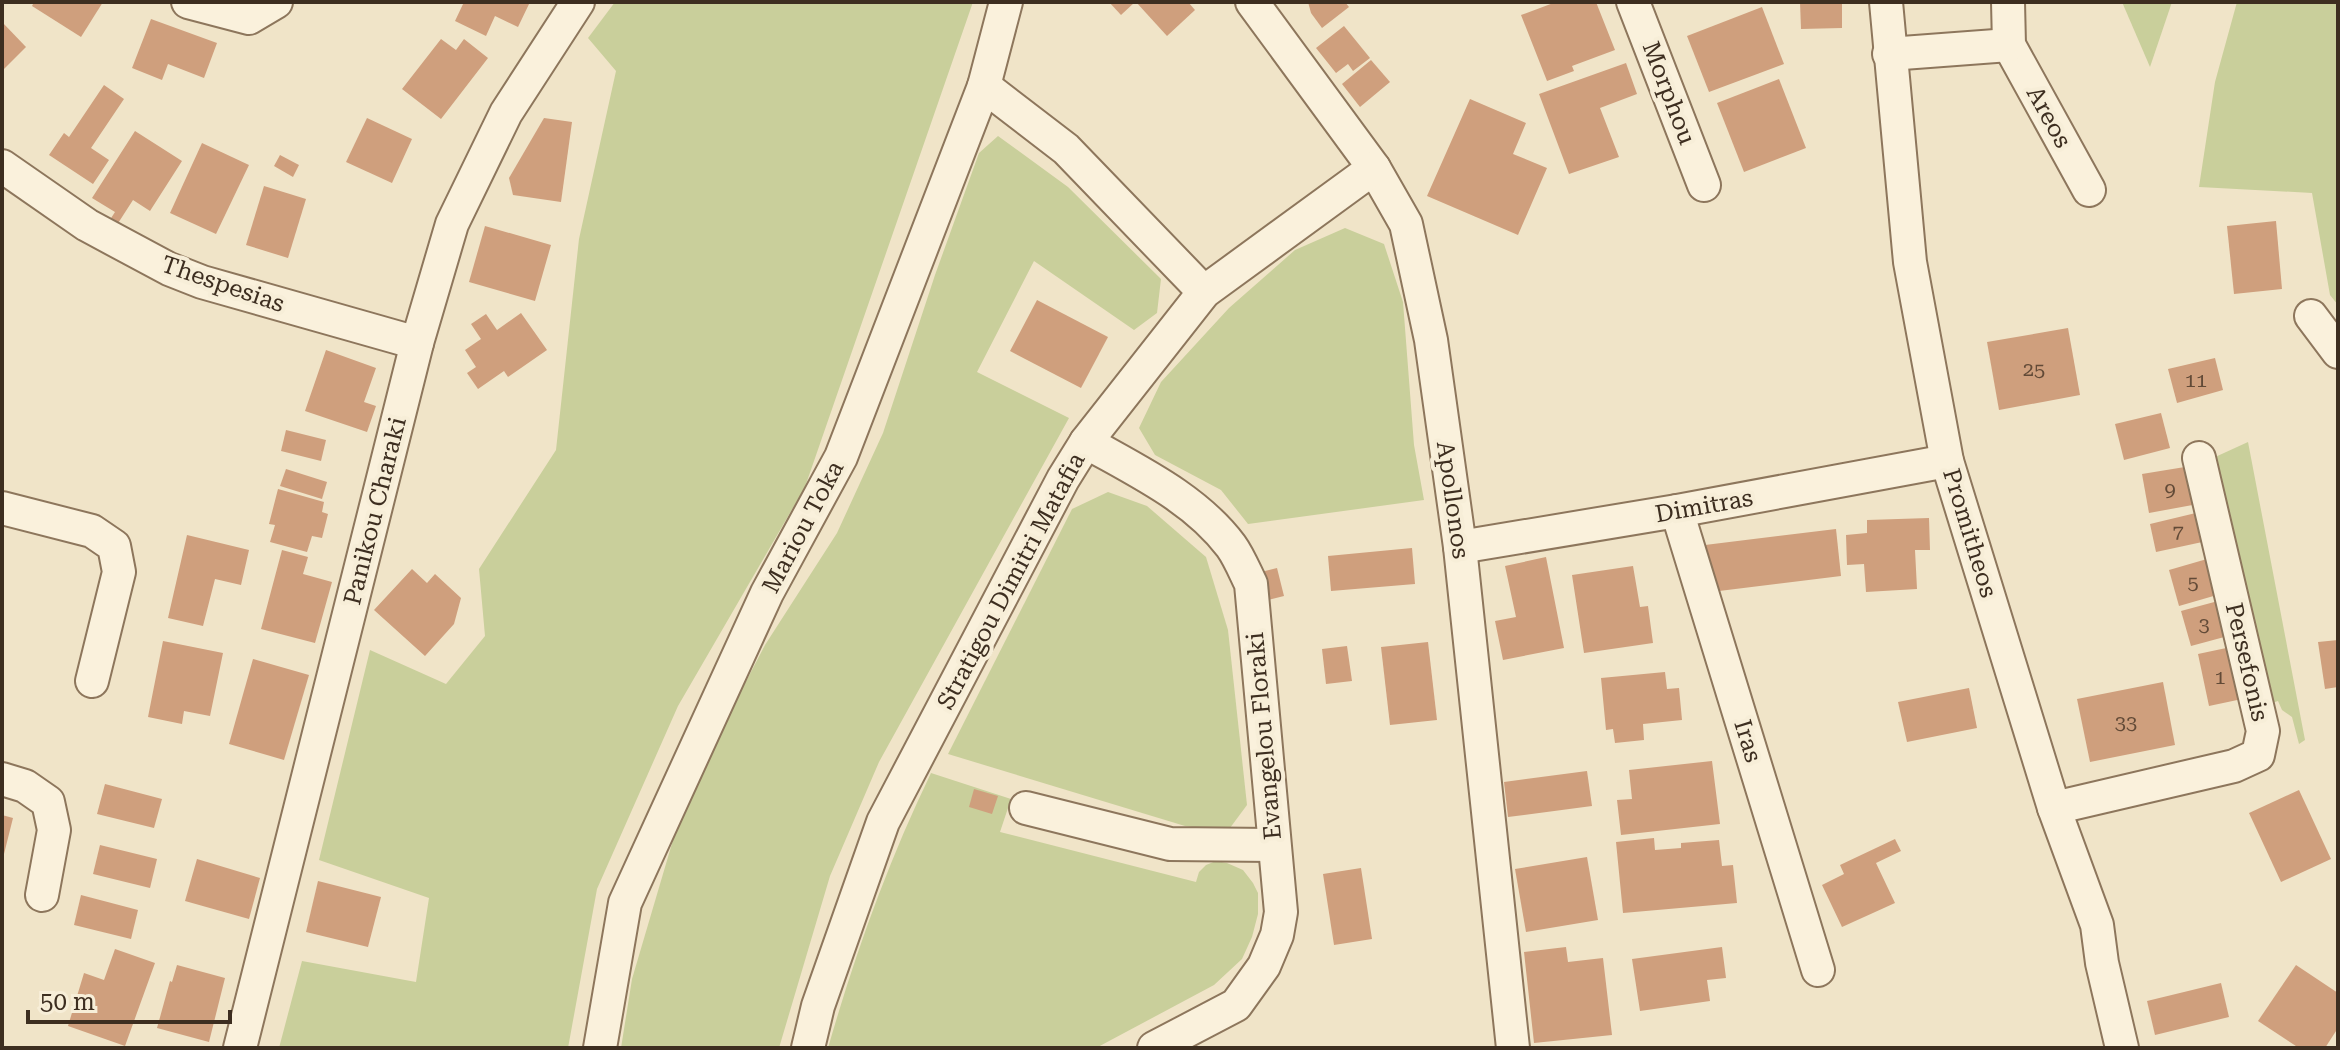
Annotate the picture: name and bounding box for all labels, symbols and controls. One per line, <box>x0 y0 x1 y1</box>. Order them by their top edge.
street label: Morphou <box>1637 37 1701 149</box>
street label: Areos <box>2021 81 2077 153</box>
street label: Thespesias <box>158 250 288 318</box>
house number: 25 <box>2023 357 2045 381</box>
house number: 11 <box>2185 368 2207 392</box>
street label: Panikou Charaki <box>338 414 412 608</box>
street label: Apollonos <box>1431 439 1475 561</box>
street label: Stratigou Dimitri Matafia <box>931 448 1091 714</box>
street label: Mariou Toka <box>756 456 850 598</box>
street label: Promitheos <box>1937 465 2003 601</box>
house number: 9 <box>2164 477 2176 501</box>
street label: Dimitras <box>1653 484 1755 528</box>
house number: 7 <box>2172 520 2184 544</box>
house number: 5 <box>2187 570 2199 594</box>
street label: Persefonis <box>2220 600 2274 724</box>
house number: 3 <box>2198 612 2210 636</box>
street label: Evangelou Floraki <box>1241 631 1287 841</box>
house number: 1 <box>2214 665 2226 689</box>
house number: 33 <box>2115 710 2137 734</box>
street label: Iras <box>1728 716 1768 766</box>
scale bar <box>28 974 230 1024</box>
text: 50 m <box>40 988 95 1016</box>

